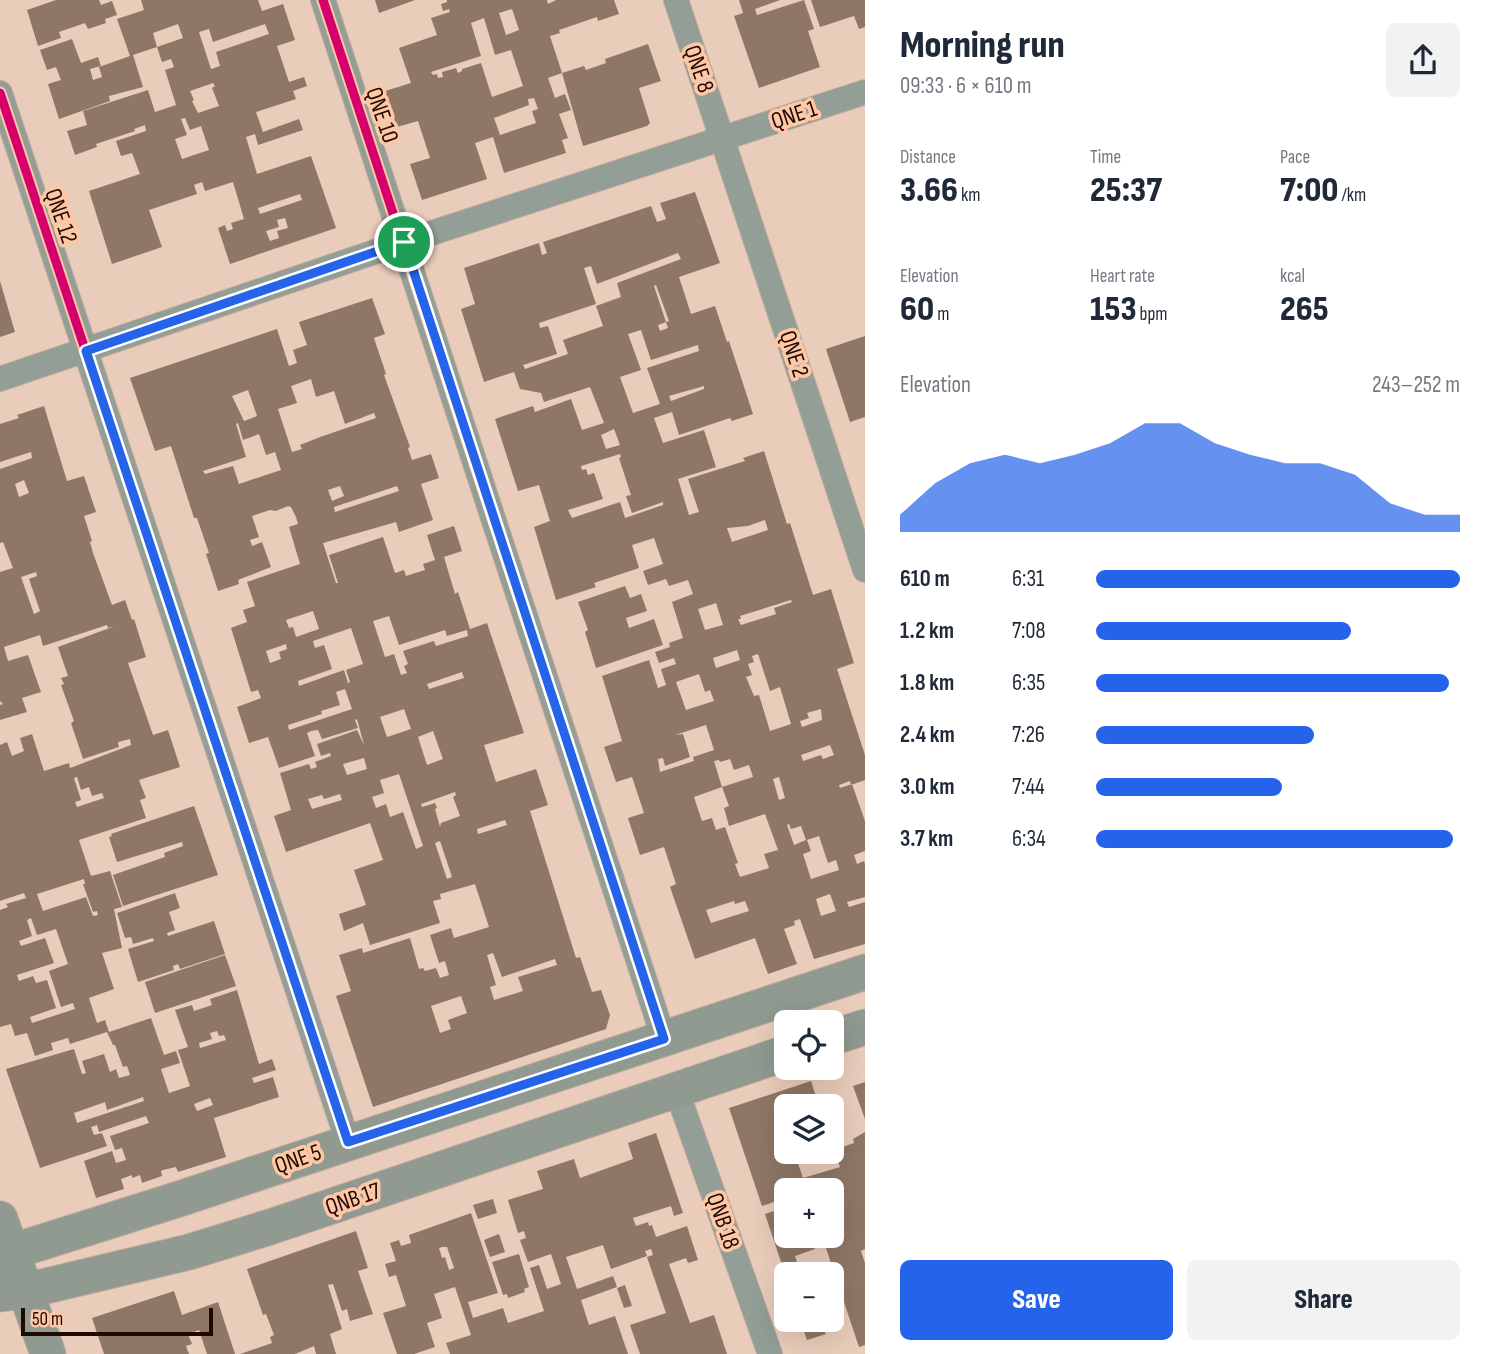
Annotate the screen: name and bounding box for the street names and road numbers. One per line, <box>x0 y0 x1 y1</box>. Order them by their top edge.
street label: QNE 8 <box>677 41 721 97</box>
street label: QNE 10 <box>359 83 405 147</box>
street label: QNE 1 <box>768 94 821 136</box>
street label: QNE 12 <box>38 185 84 247</box>
street label: QNE 2 <box>773 327 815 381</box>
street label: QNE 5 <box>271 1138 325 1180</box>
street label: QNB 17 <box>322 1176 385 1222</box>
street label: QNB 18 <box>700 1189 746 1253</box>

